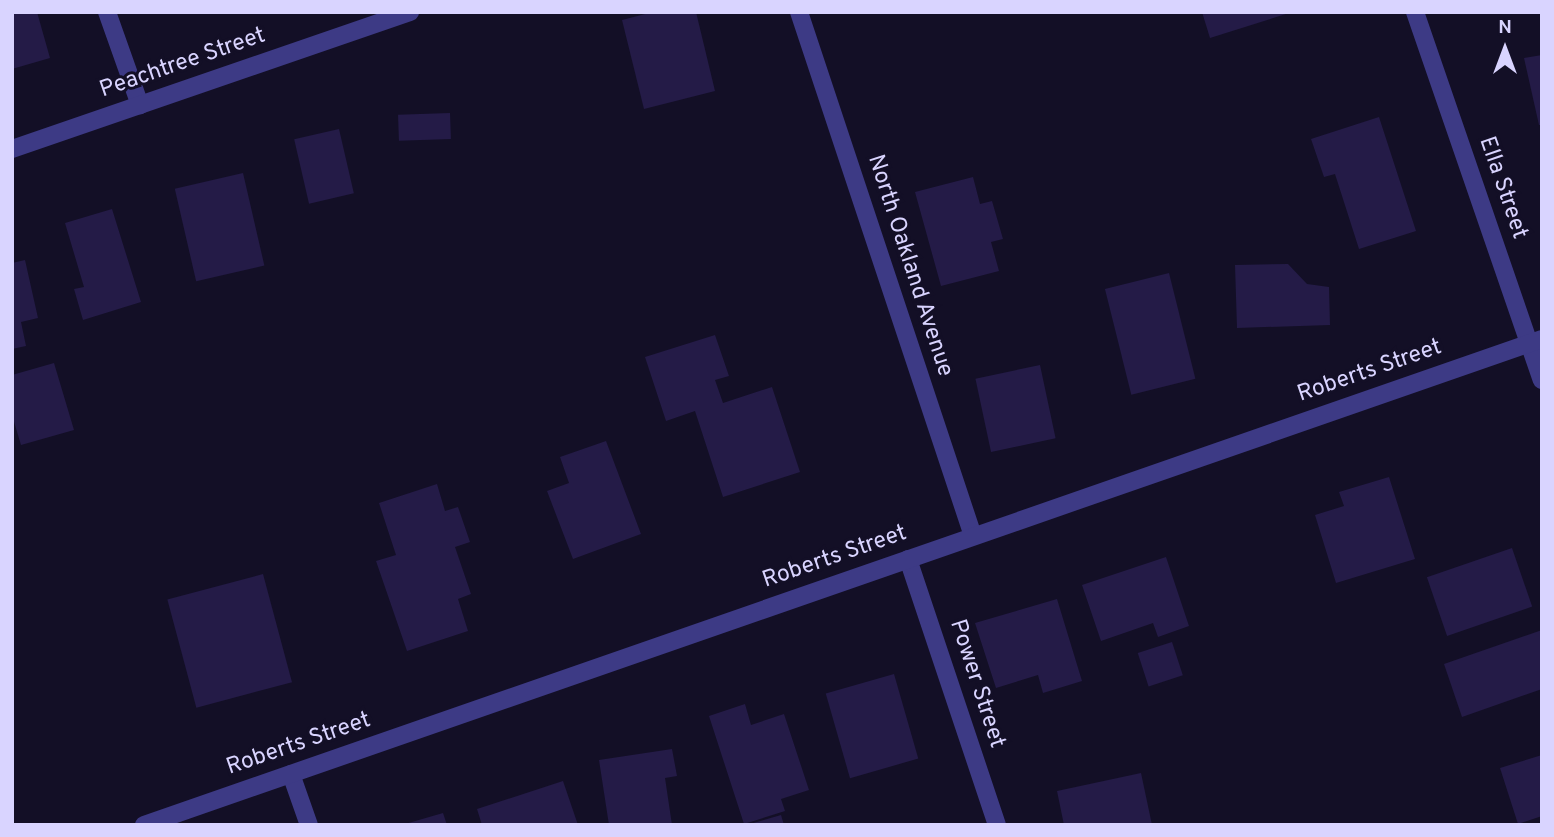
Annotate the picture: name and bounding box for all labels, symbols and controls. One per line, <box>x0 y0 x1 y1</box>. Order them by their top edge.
north arrow <box>1470 14 1540 84</box>
text: N <box>1498 16 1512 40</box>
street label: Peachtree Street <box>97 23 269 105</box>
street label: Ella Street <box>1472 133 1532 243</box>
street label: North Oakland Avenue <box>860 151 958 381</box>
street label: Roberts Street <box>1294 334 1446 410</box>
street label: Roberts Street <box>759 520 911 596</box>
street label: Power Street <box>942 616 1010 752</box>
street label: Roberts Street <box>223 707 375 783</box>

